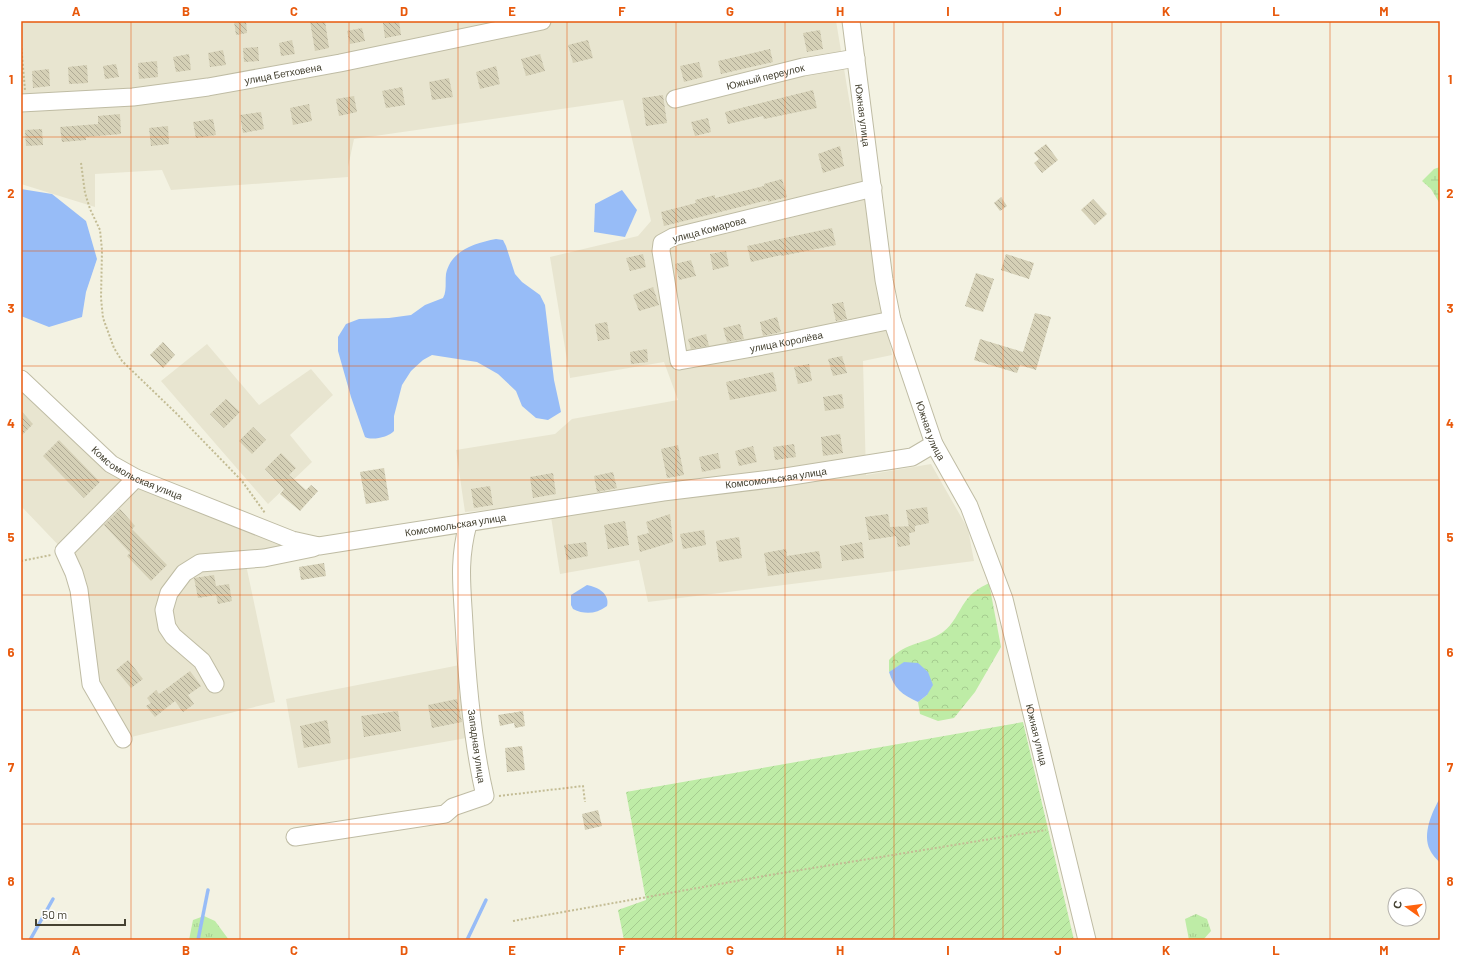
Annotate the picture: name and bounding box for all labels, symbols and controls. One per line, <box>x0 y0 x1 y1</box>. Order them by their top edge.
text: A <box>72 3 81 19</box>
text: B <box>182 3 190 19</box>
text: C <box>290 3 298 19</box>
text: D <box>400 3 408 19</box>
text: E <box>508 3 516 19</box>
text: F <box>618 3 626 19</box>
text: G <box>726 3 734 19</box>
text: H <box>836 3 844 19</box>
text: I <box>946 3 950 19</box>
text: J <box>1054 3 1062 19</box>
text: K <box>1162 3 1170 19</box>
text: L <box>1272 3 1280 19</box>
text: M <box>1379 3 1389 19</box>
street label: улица Бетховена <box>243 60 323 86</box>
street label: Южный переулок <box>725 61 806 92</box>
text: 1 <box>9 71 13 87</box>
text: 1 <box>1448 71 1452 87</box>
street label: Южная улица <box>853 83 873 148</box>
text: 2 <box>7 185 15 201</box>
text: 2 <box>1446 185 1454 201</box>
street label: улица Комарова <box>671 213 747 245</box>
text: 3 <box>7 300 15 316</box>
text: 3 <box>1446 300 1454 316</box>
street label: улица Королёва <box>749 328 824 354</box>
street label: Южная улица <box>914 399 948 463</box>
text: 4 <box>7 415 15 431</box>
text: 4 <box>1446 415 1454 431</box>
street label: Комсомольская улица <box>89 443 185 502</box>
street label: Комсомольская улица <box>724 464 828 490</box>
street label: Комсомольская улица <box>404 511 507 538</box>
text: 5 <box>7 529 15 545</box>
text: 5 <box>1446 529 1454 545</box>
text: 6 <box>8 644 15 660</box>
text: 6 <box>1447 644 1454 660</box>
street label: Южная улица <box>1024 703 1050 767</box>
street label: Западная улица <box>466 708 488 784</box>
text: 7 <box>8 759 15 775</box>
text: 7 <box>1447 759 1454 775</box>
text: 8 <box>7 873 15 889</box>
text: 8 <box>1446 873 1454 889</box>
north arrow <box>1387 887 1427 927</box>
text: С <box>1390 899 1404 910</box>
scale bar <box>36 901 125 927</box>
text: 50 m <box>42 907 67 921</box>
text: A <box>72 942 81 958</box>
text: B <box>182 942 190 958</box>
text: C <box>290 942 298 958</box>
text: D <box>400 942 408 958</box>
text: E <box>508 942 516 958</box>
text: F <box>618 942 626 958</box>
text: G <box>726 942 734 958</box>
text: H <box>836 942 844 958</box>
text: I <box>946 942 950 958</box>
text: J <box>1054 942 1062 958</box>
text: K <box>1162 942 1170 958</box>
text: L <box>1272 942 1280 958</box>
text: M <box>1379 942 1389 958</box>

